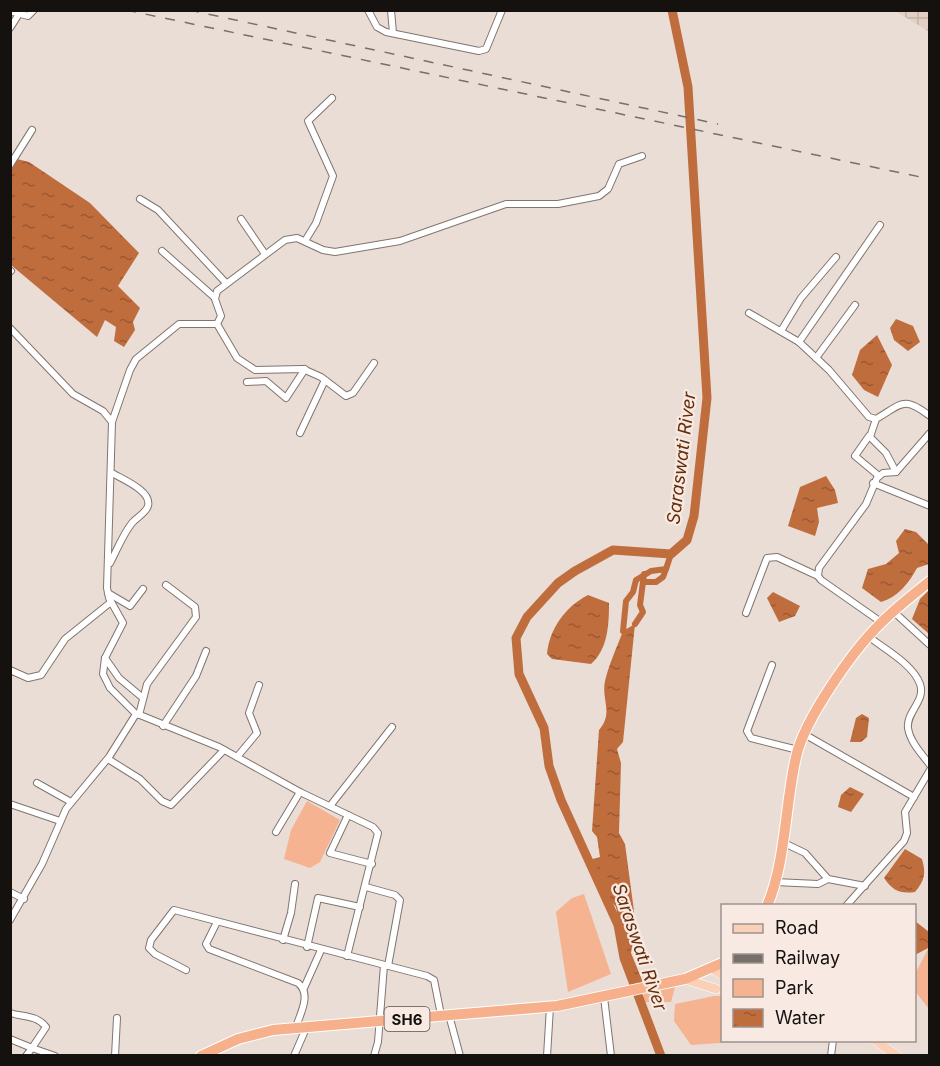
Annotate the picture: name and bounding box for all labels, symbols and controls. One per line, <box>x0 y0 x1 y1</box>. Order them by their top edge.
water label: Saraswati River <box>662 389 700 525</box>
water label: Saraswati River <box>608 881 672 1015</box>
legend <box>721 904 916 1042</box>
text: Road <box>775 917 818 938</box>
text: Railway <box>775 947 840 968</box>
text: Park <box>775 977 814 998</box>
road number: SH6 <box>384 1007 430 1031</box>
text: Water <box>775 1007 825 1028</box>

